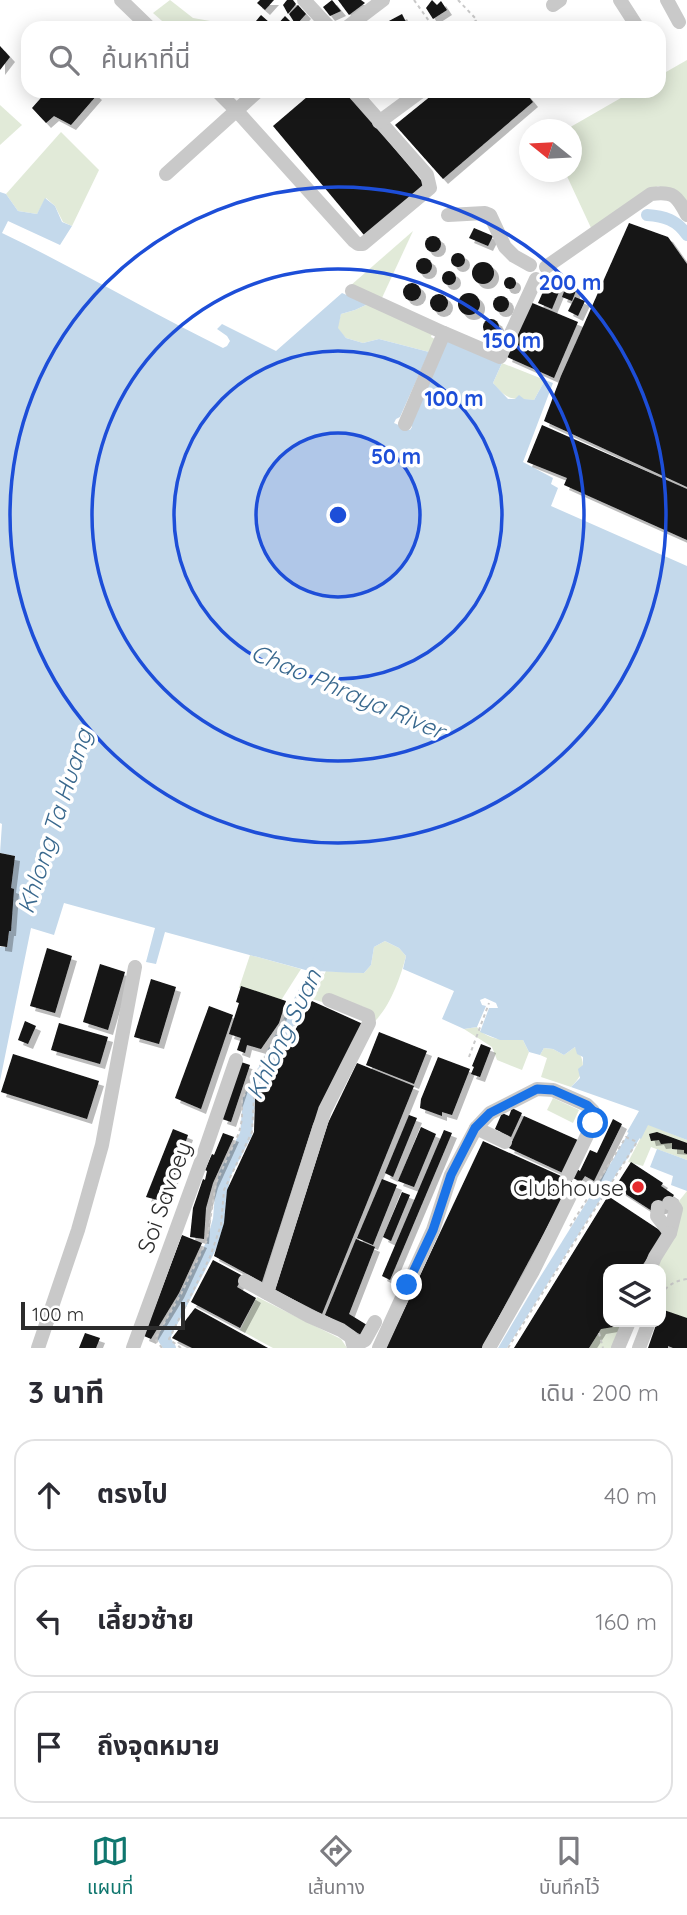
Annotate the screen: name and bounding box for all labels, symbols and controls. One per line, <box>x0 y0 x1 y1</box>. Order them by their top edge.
search box <box>21 21 666 98</box>
icon: search <box>45 41 83 79</box>
text: ค้นหาที่นี่ <box>101 42 191 75</box>
north arrow <box>519 119 582 182</box>
text: 200 m <box>539 269 601 295</box>
text: 150 m <box>483 327 541 353</box>
text: 100 m <box>424 385 484 411</box>
text: 50 m <box>371 443 421 469</box>
centre of rings <box>326 503 350 527</box>
water label: Chao Phraya River <box>247 637 452 746</box>
water label: Khlong Ta Huang <box>10 723 99 917</box>
water label: Khlong Suan <box>239 963 328 1104</box>
route start <box>577 1107 608 1138</box>
street label: Soi Savoey <box>130 1137 198 1257</box>
place label: Clubhouse <box>513 1173 624 1202</box>
marker: Clubhouse <box>630 1179 646 1195</box>
map controls <box>603 1264 666 1327</box>
button: layers <box>603 1264 666 1327</box>
route end <box>391 1269 422 1300</box>
scale bar <box>21 1299 186 1331</box>
text: 100 m <box>32 1302 84 1326</box>
text: 3 นาที <box>28 1373 104 1411</box>
text: เดิน · 200 m <box>540 1378 659 1407</box>
icon: ahead <box>30 1476 68 1514</box>
text: ตรงไป <box>97 1477 168 1510</box>
text: 40 m <box>604 1481 657 1510</box>
icon: left <box>30 1602 68 1640</box>
text: เลี้ยวซ้าย <box>97 1603 194 1636</box>
text: 160 m <box>595 1607 657 1636</box>
icon: arrive <box>30 1728 68 1766</box>
text: ถึงจุดหมาย <box>97 1729 220 1762</box>
tab: แผนที่ <box>87 1832 133 1903</box>
tab: เส้นทาง <box>307 1832 365 1903</box>
tab: บันทึกไว้ <box>539 1832 600 1903</box>

